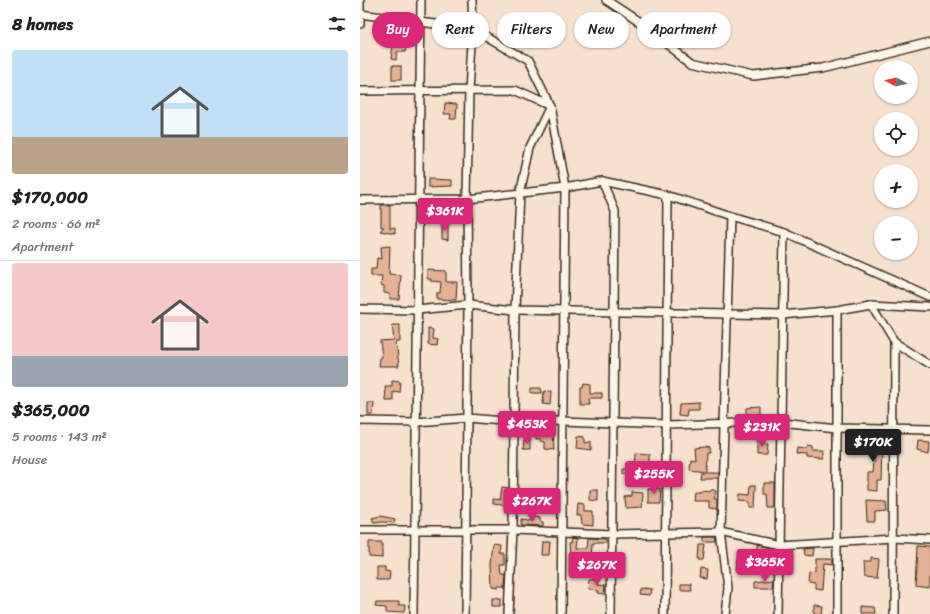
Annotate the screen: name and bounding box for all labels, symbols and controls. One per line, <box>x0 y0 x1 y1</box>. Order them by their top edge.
text: 8 homes <box>12 9 73 39</box>
chip: Buy <box>372 12 424 48</box>
chip: Rent <box>432 12 489 48</box>
chip: Filters <box>497 12 566 48</box>
chip: New <box>574 12 629 48</box>
chip: Apartment <box>637 12 731 48</box>
icon: filters <box>326 13 348 35</box>
north arrow <box>874 60 918 104</box>
map controls <box>874 60 918 260</box>
icon: home <box>144 76 216 148</box>
button: locate <box>874 112 918 156</box>
button: + <box>874 164 918 208</box>
text: $170,000 <box>12 182 88 212</box>
pin: $361K <box>417 198 473 232</box>
text: $361K <box>427 199 463 222</box>
text: 2 rooms · 66 m² <box>12 212 100 235</box>
button: − <box>874 216 918 260</box>
text: Apartment <box>12 235 73 258</box>
icon: home <box>144 289 216 361</box>
text: $365,000 <box>12 395 90 425</box>
pin: $453K <box>499 411 555 445</box>
text: $453K <box>507 412 547 435</box>
pin: $231K <box>734 414 790 448</box>
text: $231K <box>744 415 780 438</box>
text: 5 rooms · 143 m² <box>12 425 107 448</box>
pin: $170K <box>845 429 901 463</box>
text: $170K <box>854 430 892 453</box>
text: House <box>12 448 47 471</box>
pin: $255K <box>626 461 682 495</box>
text: $255K <box>634 462 674 485</box>
pin: $267K <box>504 488 560 522</box>
text: $267K <box>513 489 551 512</box>
pin: $365K <box>737 549 793 583</box>
text: $365K <box>745 550 785 573</box>
pin: $267K <box>569 552 625 586</box>
text: $267K <box>578 553 616 576</box>

